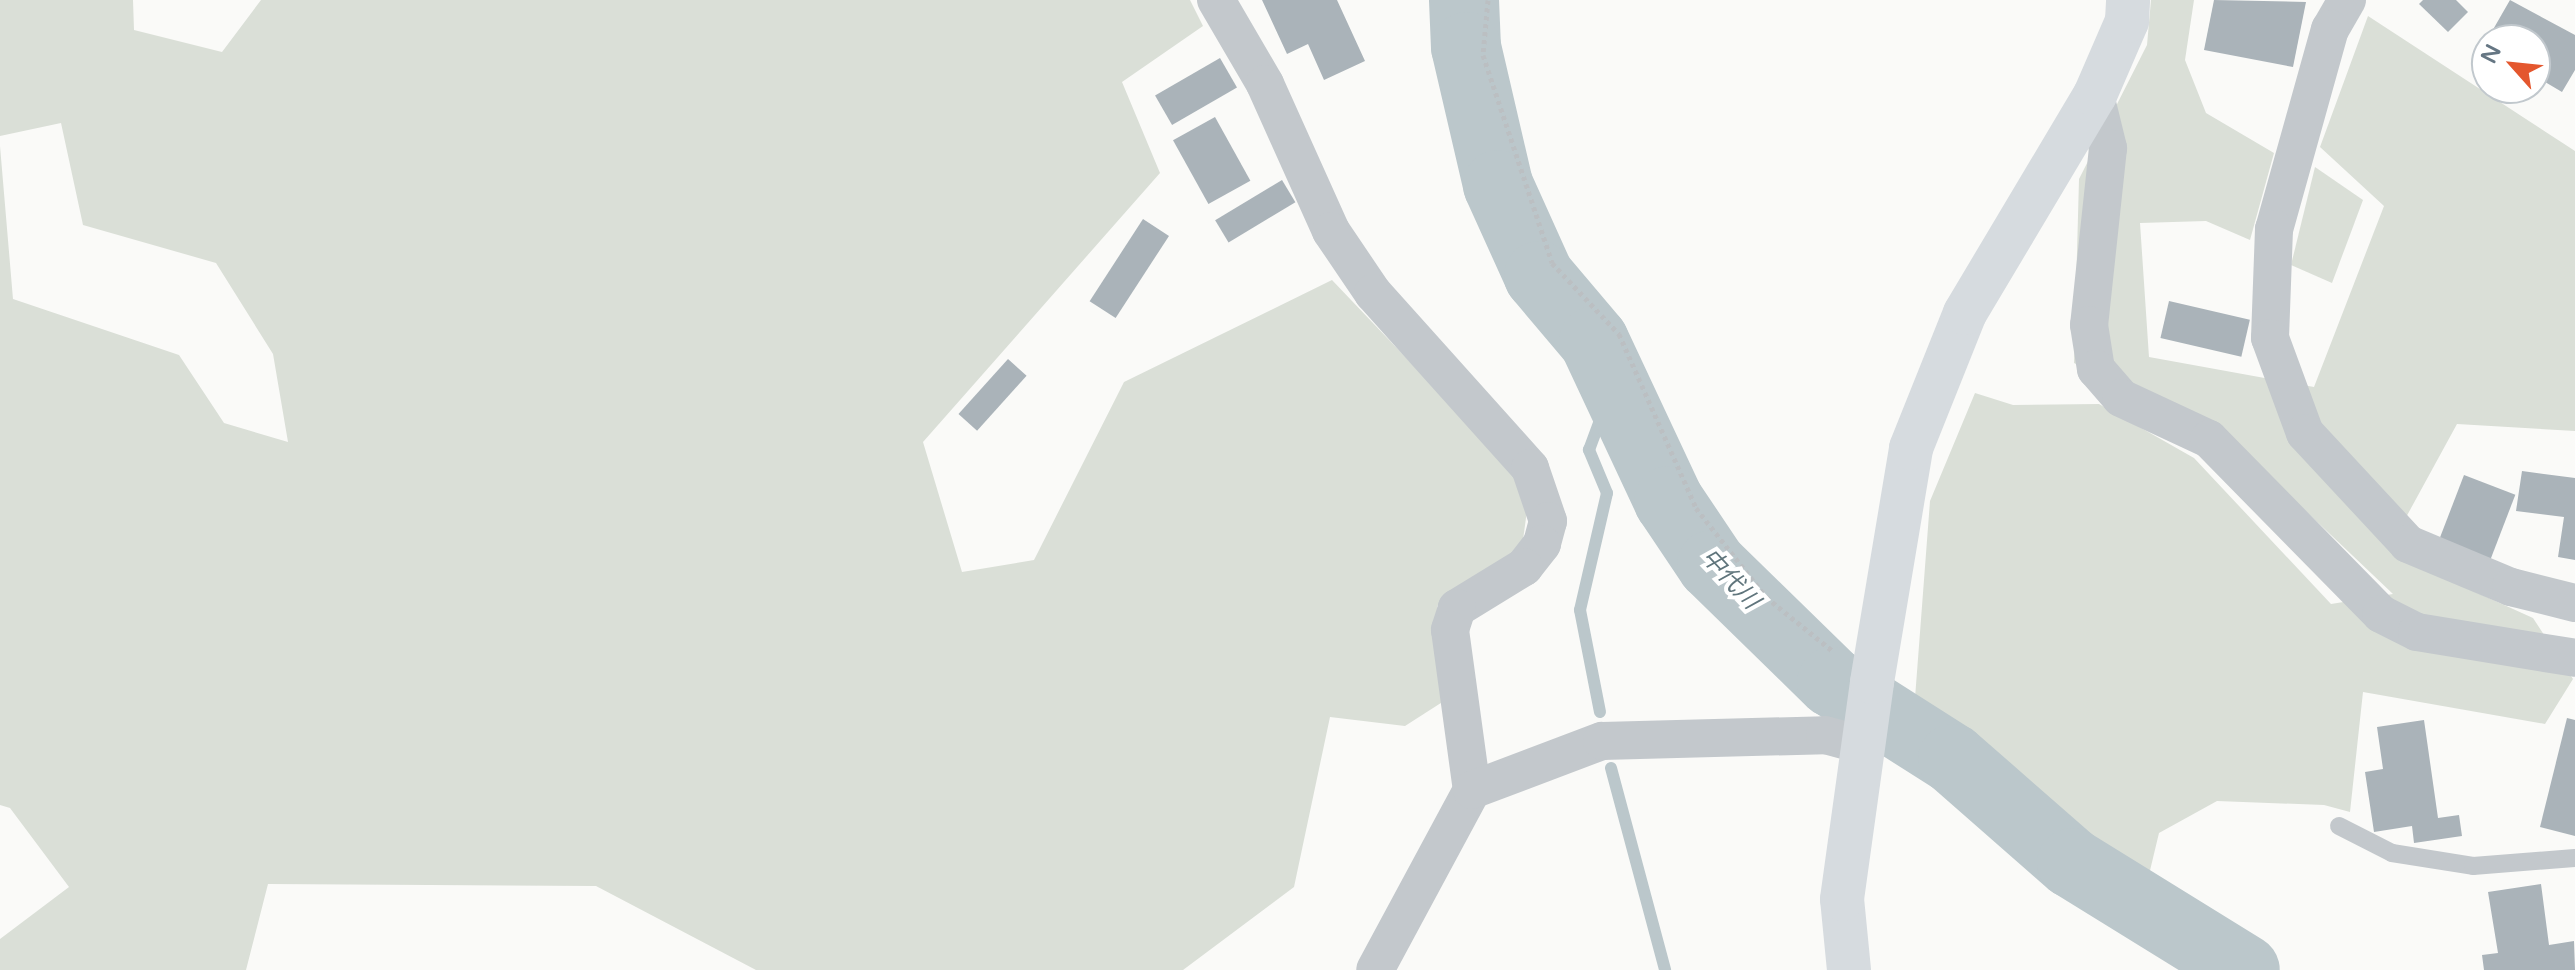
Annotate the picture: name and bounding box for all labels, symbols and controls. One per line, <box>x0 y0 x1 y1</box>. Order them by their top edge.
north arrow <box>2471 24 2551 104</box>
text: N <box>2476 40 2507 68</box>
water label: 中代川 <box>1695 543 1765 615</box>

